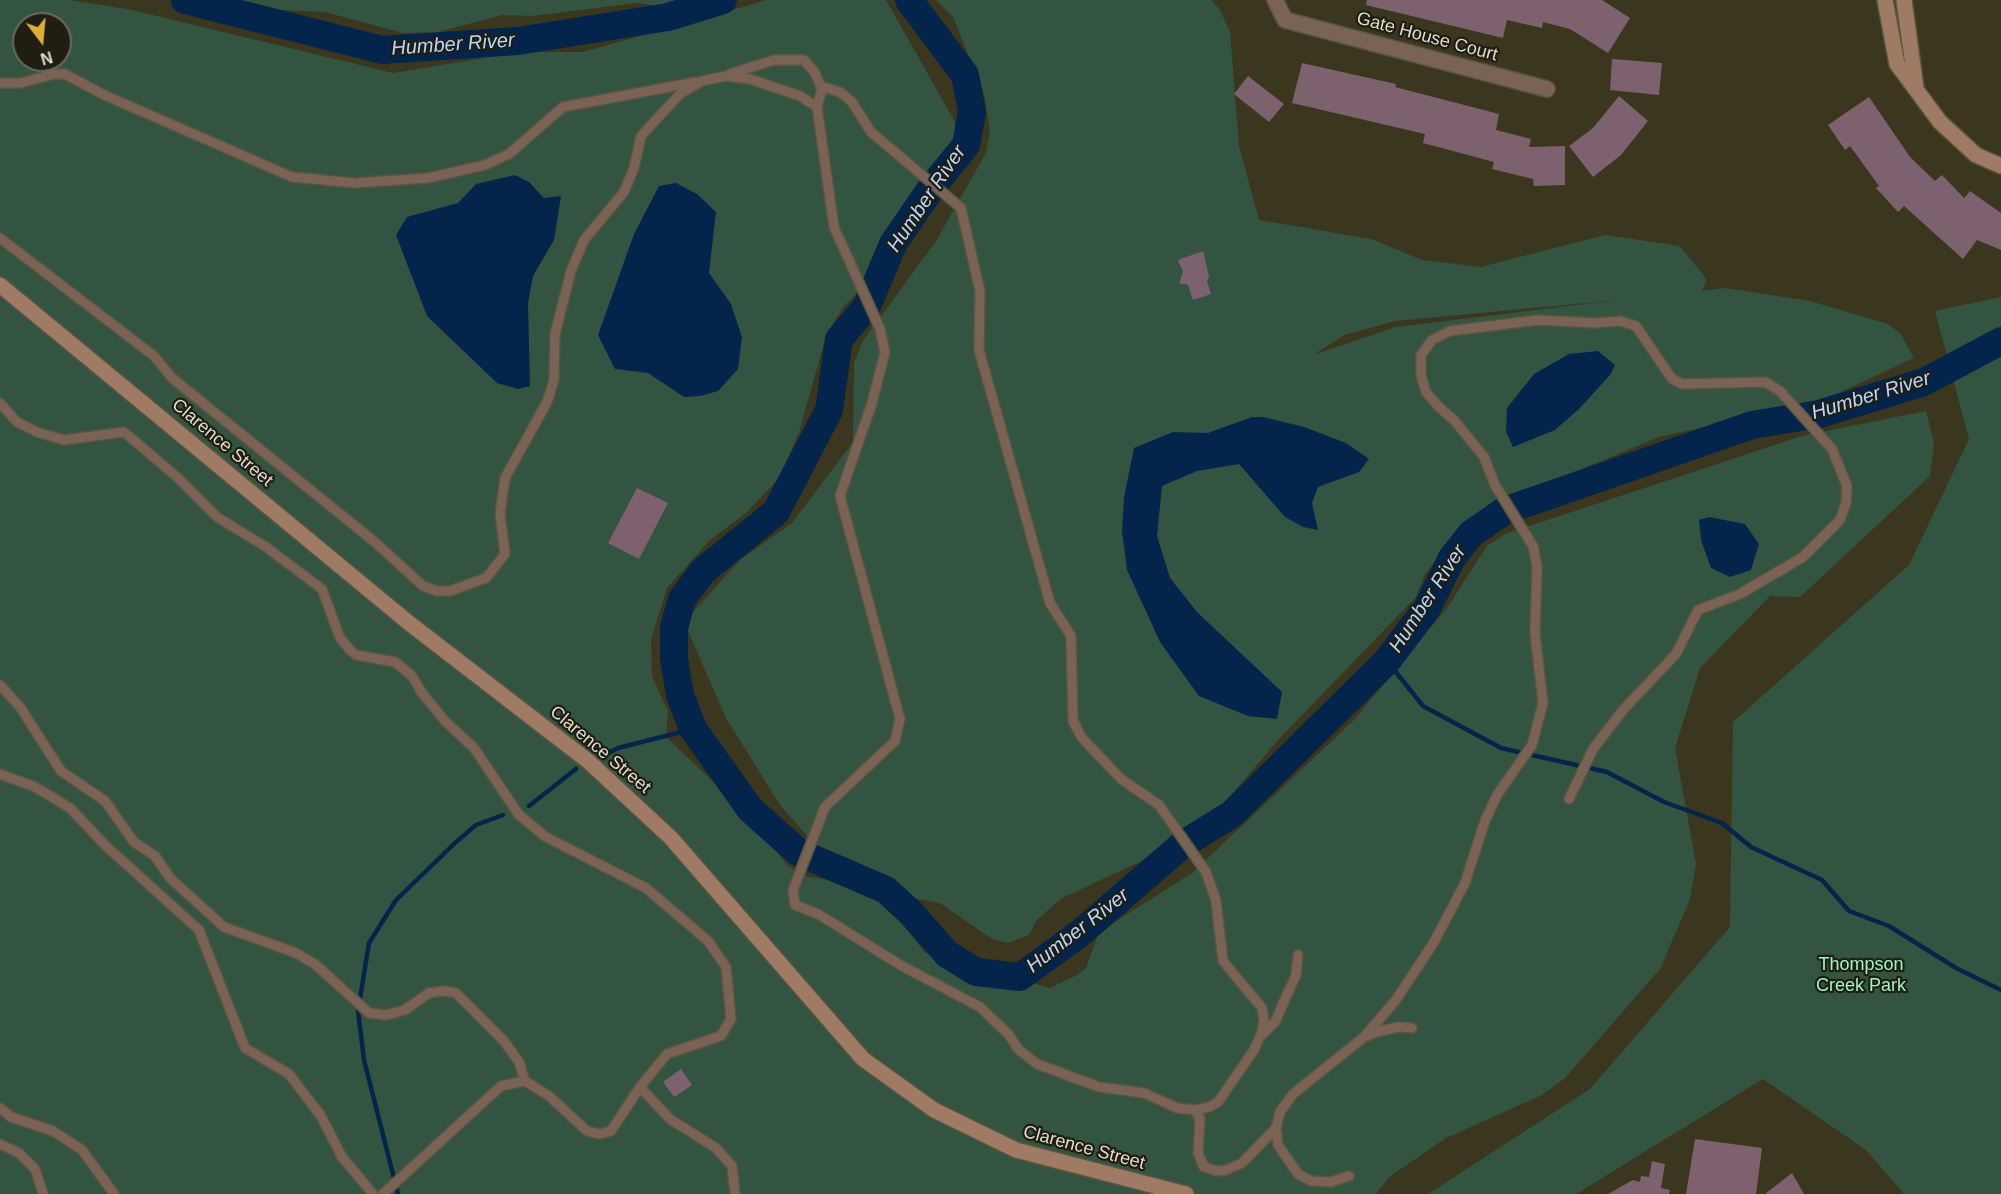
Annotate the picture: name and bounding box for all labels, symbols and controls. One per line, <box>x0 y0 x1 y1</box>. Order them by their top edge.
street label: Gate House Court <box>1354 8 1500 66</box>
north arrow <box>12 12 72 72</box>
water label: Humber River <box>391 29 515 61</box>
text: N <box>39 48 54 68</box>
water label: Humber River <box>883 141 971 257</box>
water label: Humber River <box>1809 366 1933 426</box>
street label: Clarence Street <box>167 395 277 491</box>
water label: Humber River <box>1384 541 1472 657</box>
street label: Clarence Street <box>545 702 655 798</box>
water label: Humber River <box>1022 884 1134 978</box>
park label: Thompson Creek Park <box>1816 954 1906 996</box>
street label: Clarence Street <box>1021 1121 1147 1175</box>

